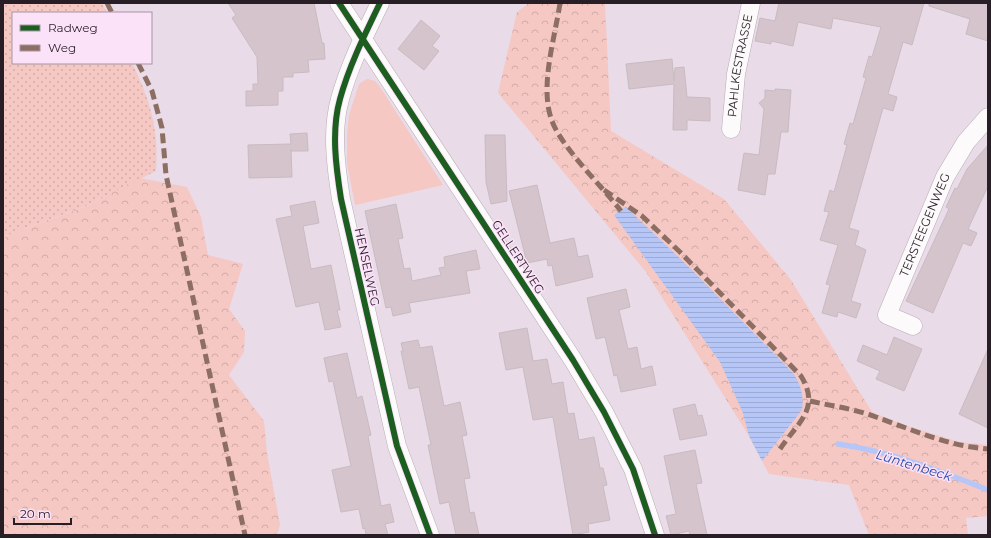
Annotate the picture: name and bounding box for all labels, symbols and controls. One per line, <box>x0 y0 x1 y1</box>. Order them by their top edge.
legend <box>12 12 152 64</box>
street label: PAHLKESTRASSE <box>724 13 755 118</box>
text: Radweg <box>48 20 98 35</box>
text: Weg <box>48 40 76 55</box>
street label: TERSTEEGENWEG <box>896 171 953 279</box>
street label: GELLERTWEG <box>489 217 548 297</box>
street label: HENSELWEG <box>352 226 383 307</box>
water label: Lüntenbeck <box>874 446 955 484</box>
scale bar <box>14 500 71 526</box>
text: 20 m <box>20 506 51 521</box>

